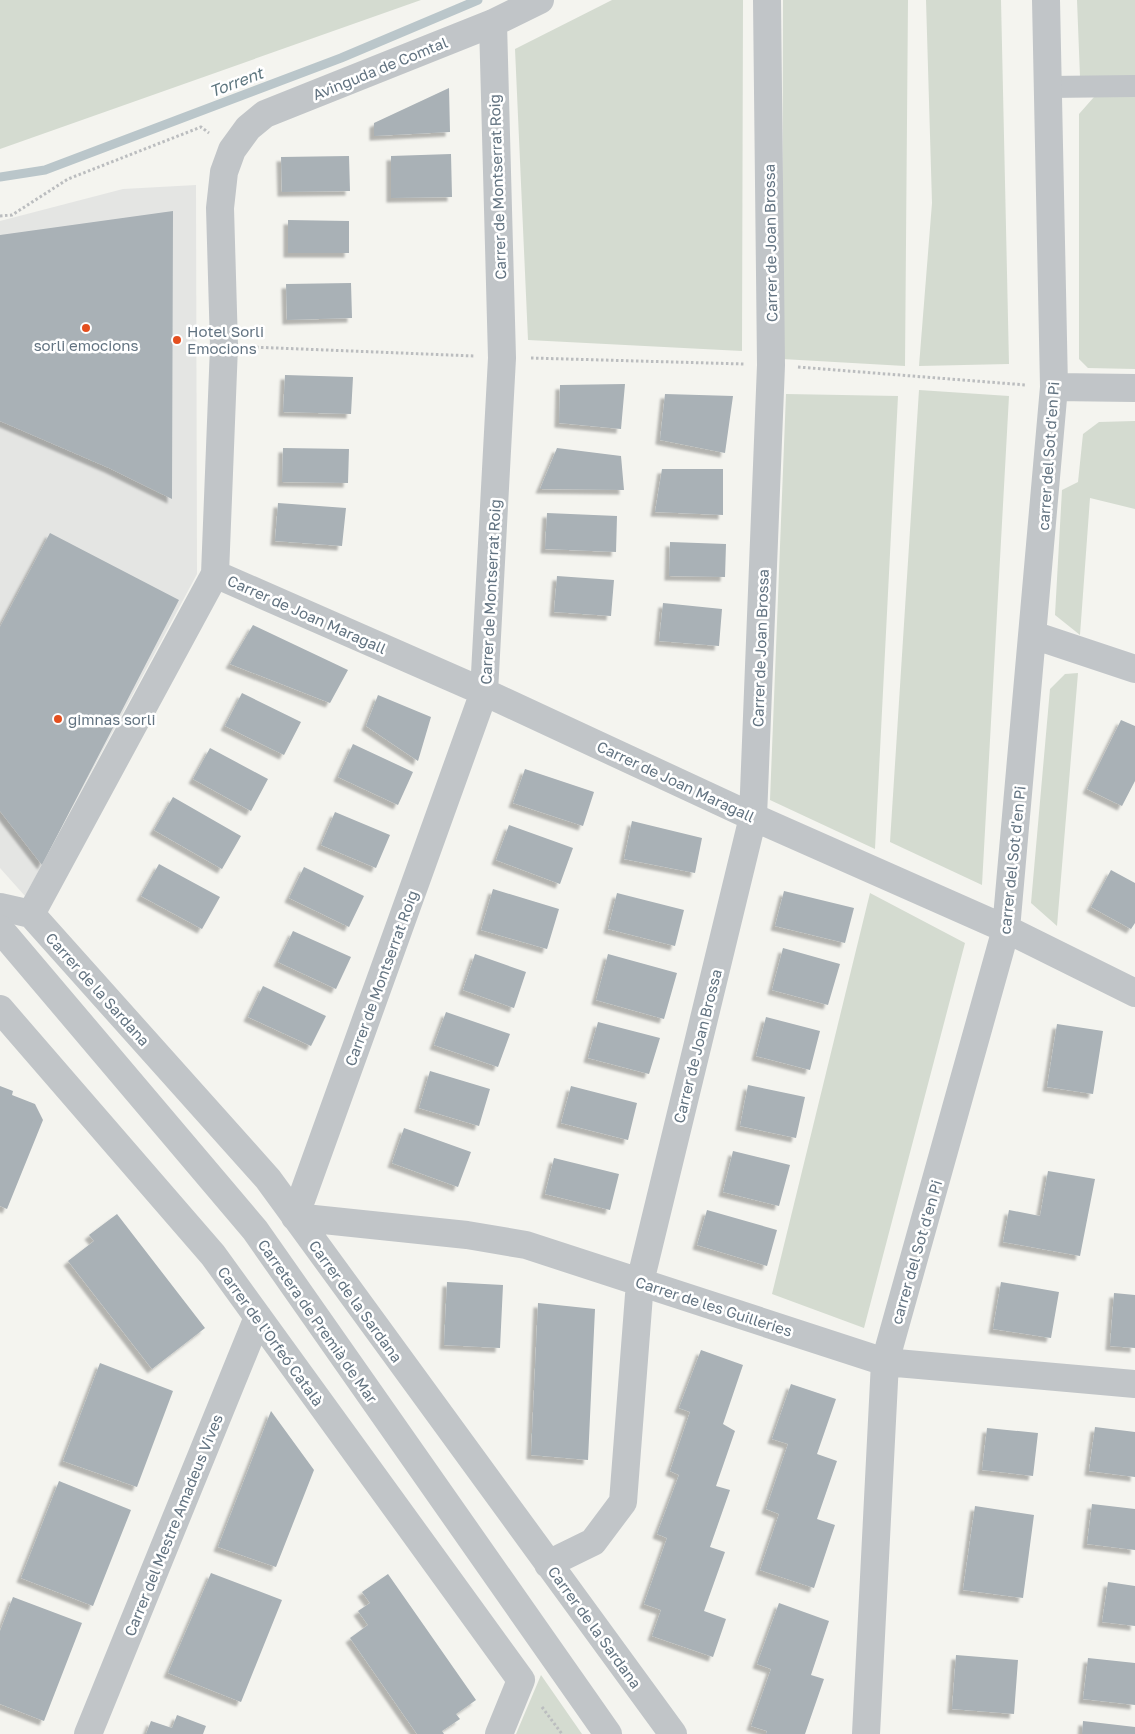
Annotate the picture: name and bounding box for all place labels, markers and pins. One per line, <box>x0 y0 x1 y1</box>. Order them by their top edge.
marker: sorli emocions <box>80 322 92 334</box>
place label: Hotel Sorli Emocions <box>187 322 264 357</box>
marker: Hotel Sorli Emocions <box>171 334 183 346</box>
place label: sorli emocions <box>34 336 138 354</box>
place label: gimnas sorli <box>68 710 156 728</box>
marker: gimnas sorli <box>52 713 64 725</box>

